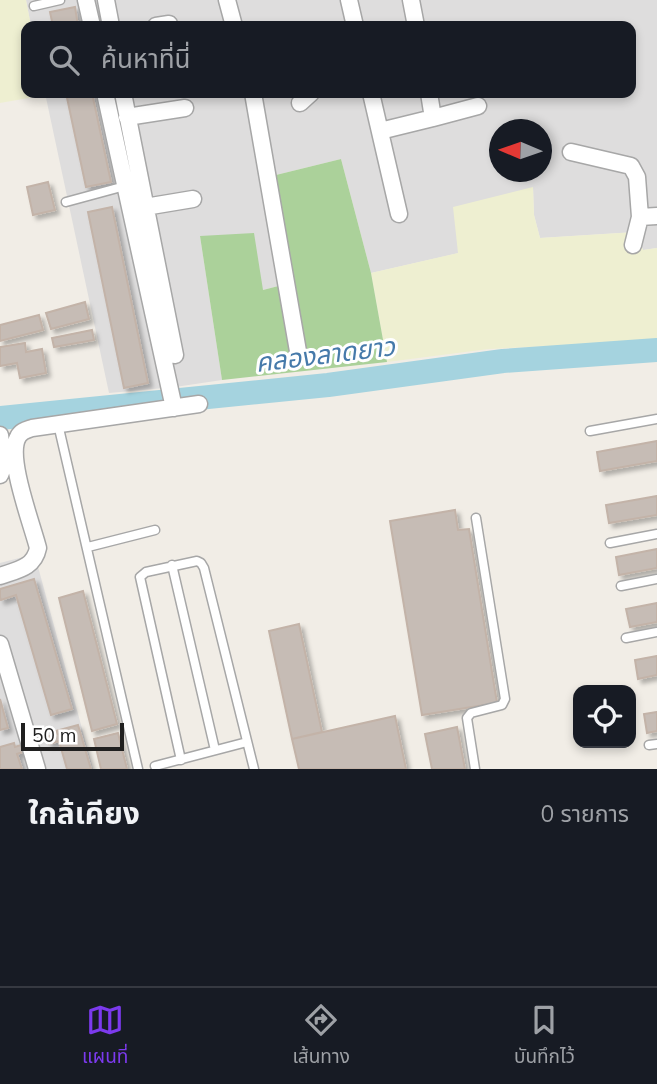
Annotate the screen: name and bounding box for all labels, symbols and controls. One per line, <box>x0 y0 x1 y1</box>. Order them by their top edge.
search box <box>21 21 636 98</box>
icon: search <box>45 41 83 79</box>
text: ค้นหาที่นี่ <box>101 42 191 75</box>
north arrow <box>489 119 552 182</box>
water label: คลองลาดยาว <box>254 329 398 379</box>
map controls <box>573 685 636 748</box>
button: locate <box>573 685 636 748</box>
scale bar <box>21 720 124 752</box>
text: 50 m <box>32 723 76 747</box>
text: ใกล้เคียง <box>28 794 140 832</box>
text: 0 รายการ <box>541 799 629 828</box>
tab: แผนที่ <box>82 1001 128 1072</box>
tab: เส้นทาง <box>292 1001 350 1072</box>
tab: บันทึกไว้ <box>514 1001 575 1072</box>

